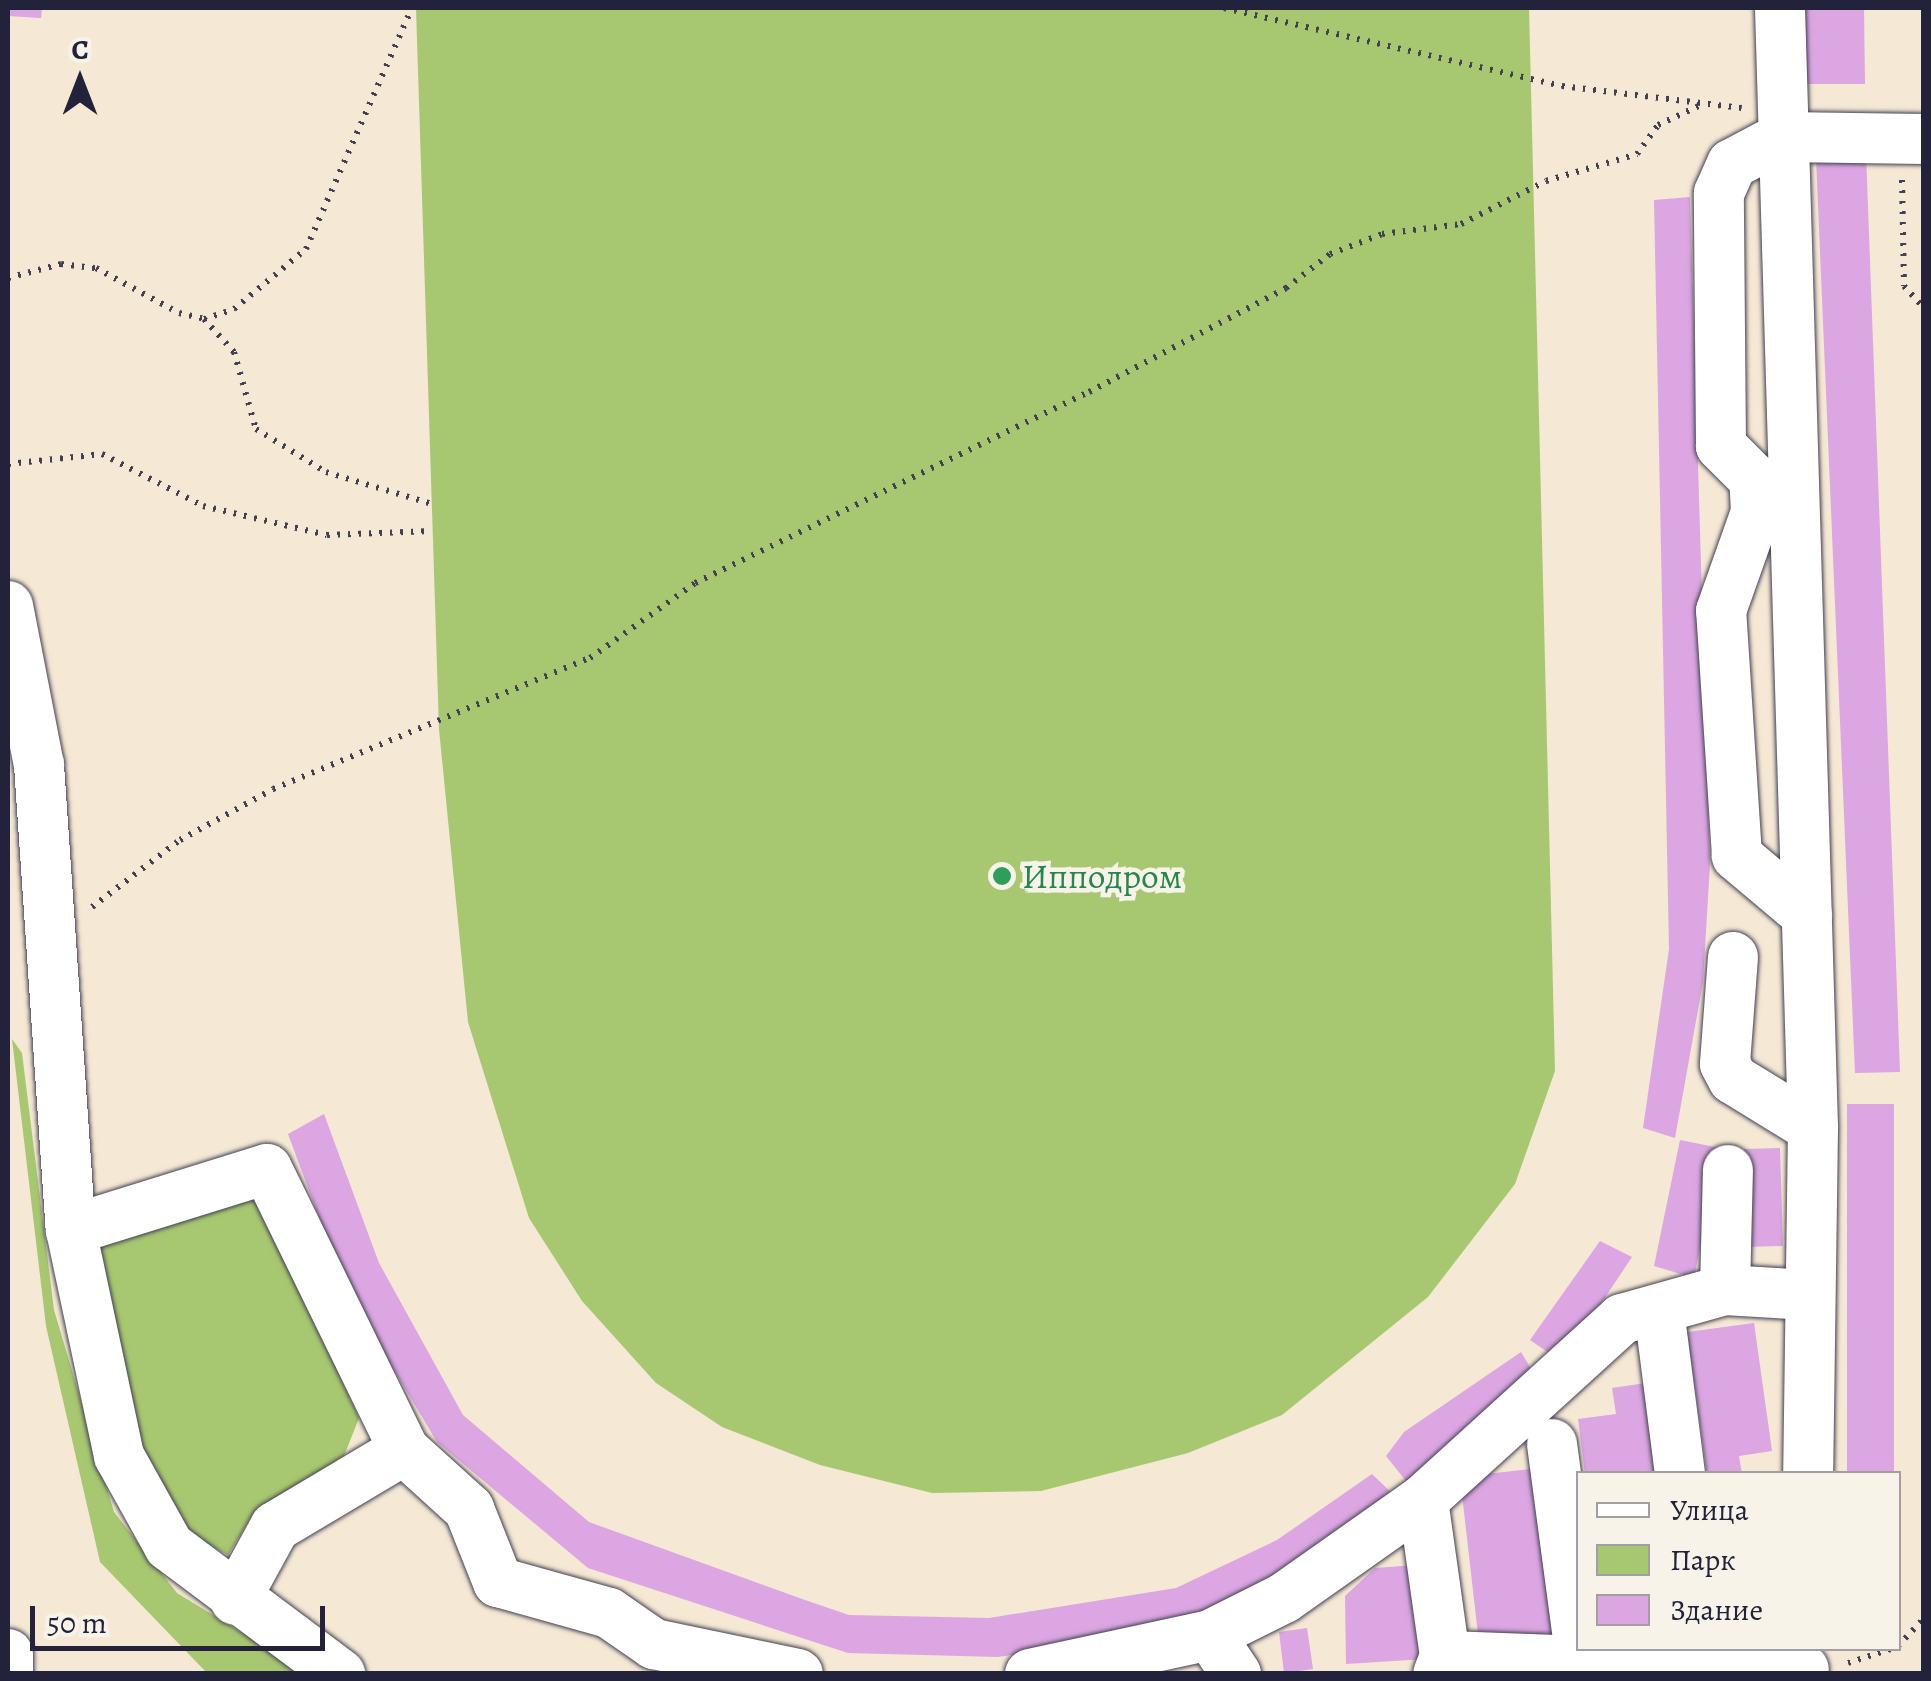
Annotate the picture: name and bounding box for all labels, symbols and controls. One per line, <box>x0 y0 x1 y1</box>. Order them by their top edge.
north arrow <box>30 30 130 130</box>
text: С <box>71 31 89 69</box>
place label: Ипподром <box>1022 855 1182 897</box>
marker: Ипподром <box>991 865 1013 887</box>
legend <box>1576 1471 1901 1651</box>
text: Улица <box>1670 1490 1749 1530</box>
text: Парк <box>1670 1540 1736 1580</box>
scale bar <box>35 1586 330 1648</box>
text: Здание <box>1670 1590 1763 1630</box>
text: 50 m <box>47 1603 107 1643</box>

